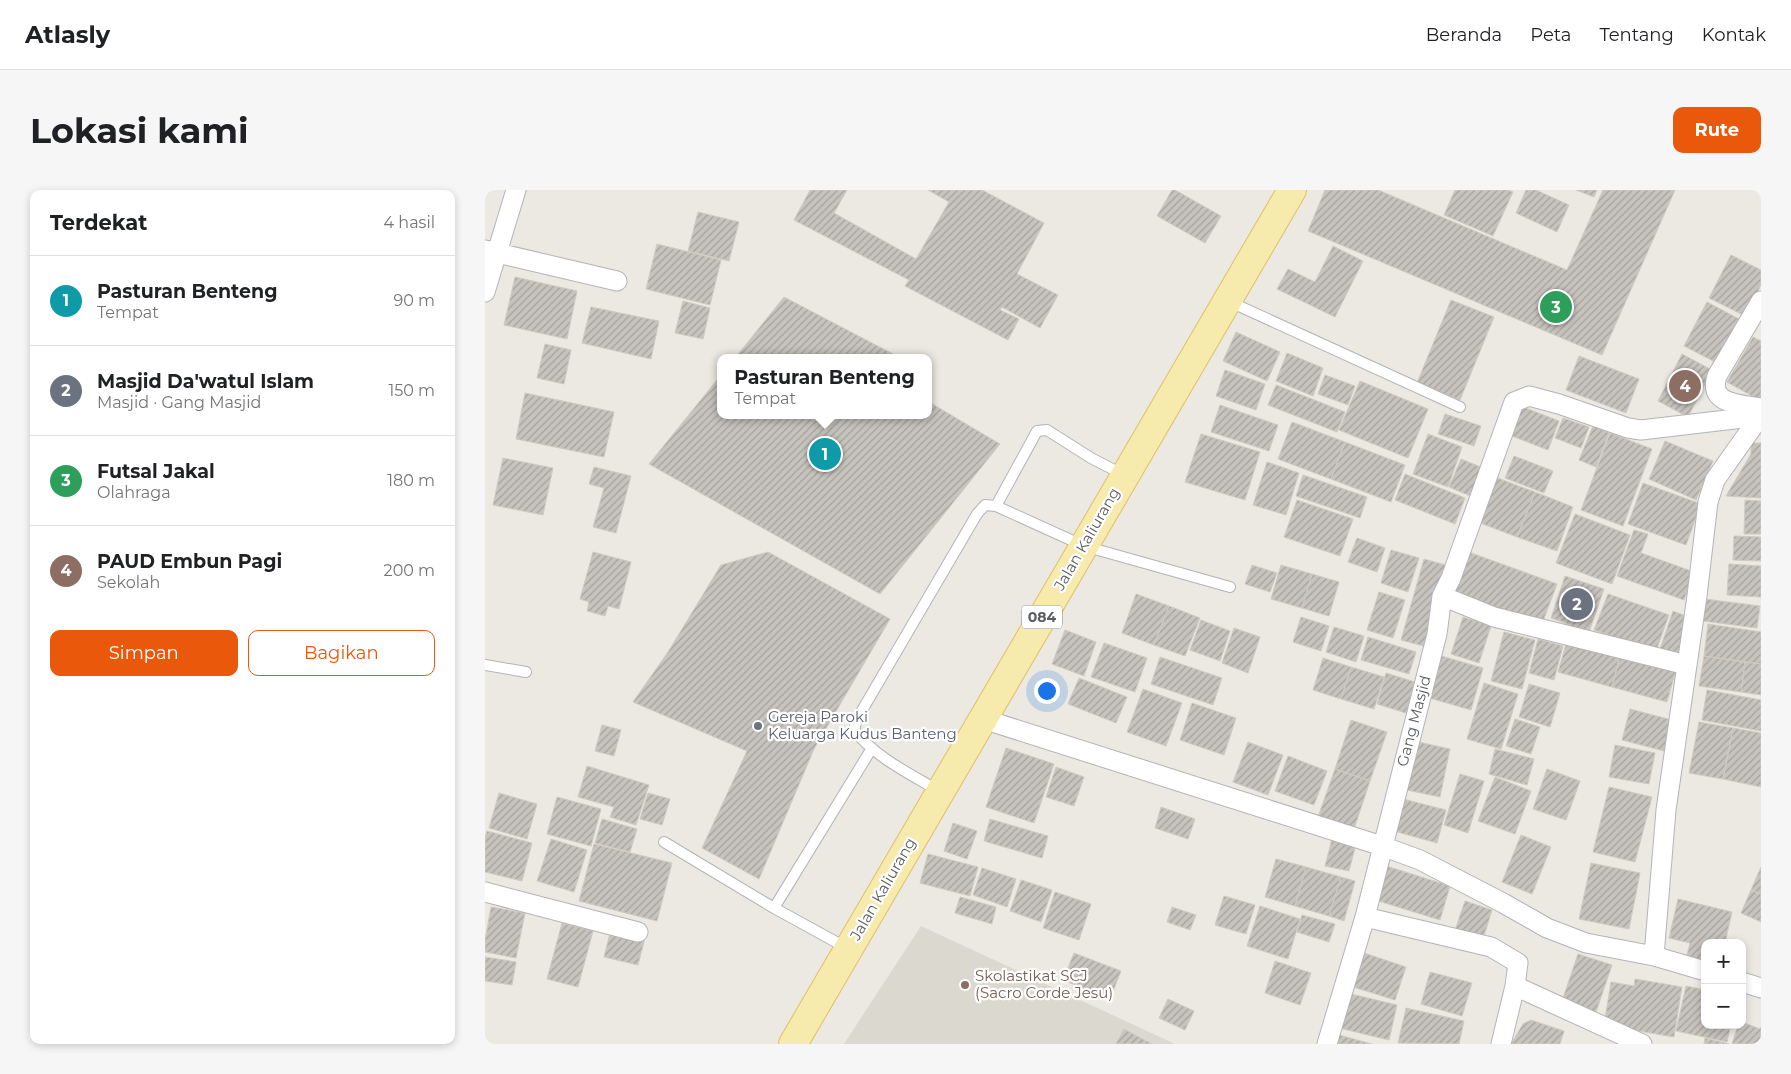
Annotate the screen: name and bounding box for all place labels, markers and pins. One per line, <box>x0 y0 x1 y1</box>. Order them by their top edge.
pin: 3 <box>1540 288 1572 326</box>
pin: 4 <box>1669 367 1701 405</box>
pin: 1 <box>809 435 841 473</box>
pin: 2 <box>1561 585 1593 623</box>
place label: Gereja Paroki Keluarga Kudus Banteng <box>768 707 957 743</box>
marker: Gereja Paroki Keluarga Kudus Banteng <box>752 720 764 732</box>
place label: Skolastikat SCJ (Sacro Corde Jesu) <box>975 966 1113 1002</box>
marker: Skolastikat SCJ (Sacro Corde Jesu) <box>959 979 971 991</box>

